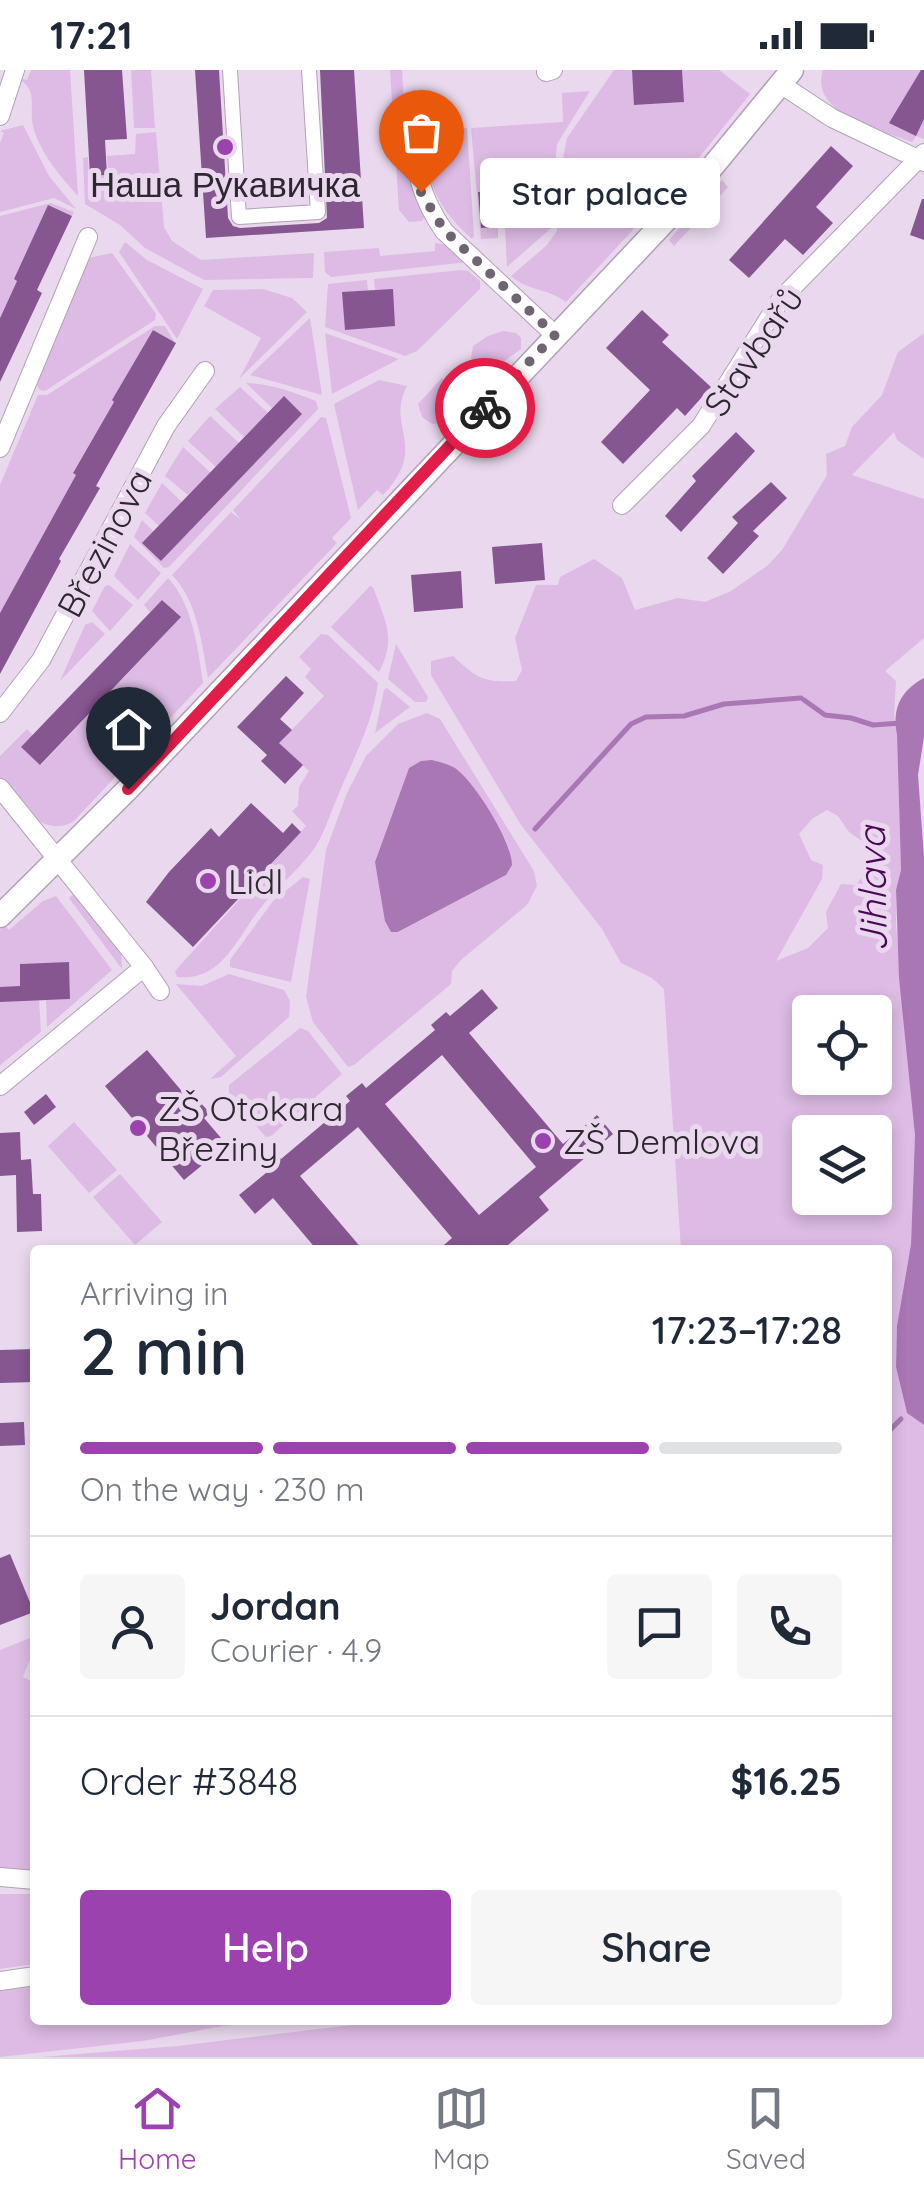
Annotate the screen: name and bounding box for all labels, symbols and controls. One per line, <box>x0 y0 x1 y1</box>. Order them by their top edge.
text: 17:21 <box>50 11 132 59</box>
pin <box>379 90 464 193</box>
icon: bag <box>394 105 449 160</box>
marker: Наша Рукавичка <box>214 136 236 158</box>
callout: Star palace <box>481 157 721 227</box>
place label: Наша Рукавичка <box>90 162 361 206</box>
text: Star palace <box>512 173 688 213</box>
street label: Stavbařů <box>694 278 812 424</box>
courier <box>435 358 535 458</box>
icon: bike <box>458 381 513 436</box>
street label: Březinova <box>47 462 161 624</box>
pin <box>86 687 171 790</box>
icon: home <box>101 702 156 757</box>
water label: Jihlava <box>847 824 897 952</box>
place label: Lidl <box>228 859 283 903</box>
marker: Lidl <box>197 870 219 892</box>
map controls <box>792 995 892 1215</box>
button: locate <box>792 995 892 1095</box>
place label: ZŠ Otokara Březiny <box>158 1086 343 1170</box>
button: layers <box>792 1115 892 1215</box>
marker: ZŠ Otokara Březiny <box>127 1117 149 1139</box>
place label: ZŠ Demlova <box>563 1119 760 1163</box>
marker: ZŠ Demlova <box>532 1130 554 1152</box>
text: Arriving in <box>80 1273 229 1313</box>
text: 17:23–17:28 <box>652 1306 842 1354</box>
text: 2 min <box>80 1310 248 1391</box>
text: On the way · 230 m <box>80 1469 365 1509</box>
button: person <box>80 1574 185 1679</box>
button: chat <box>607 1574 712 1679</box>
button: phone <box>737 1574 842 1679</box>
text: Jordan <box>210 1582 341 1630</box>
text: Courier · 4.9 <box>210 1630 382 1670</box>
text: Order #3848 <box>80 1757 298 1805</box>
text: $16.25 <box>731 1757 842 1805</box>
button: Help <box>80 1890 451 2005</box>
button: Share <box>471 1890 842 2005</box>
tab: Home <box>118 2081 197 2176</box>
tab: Map <box>433 2081 490 2176</box>
tab: Saved <box>726 2081 806 2176</box>

